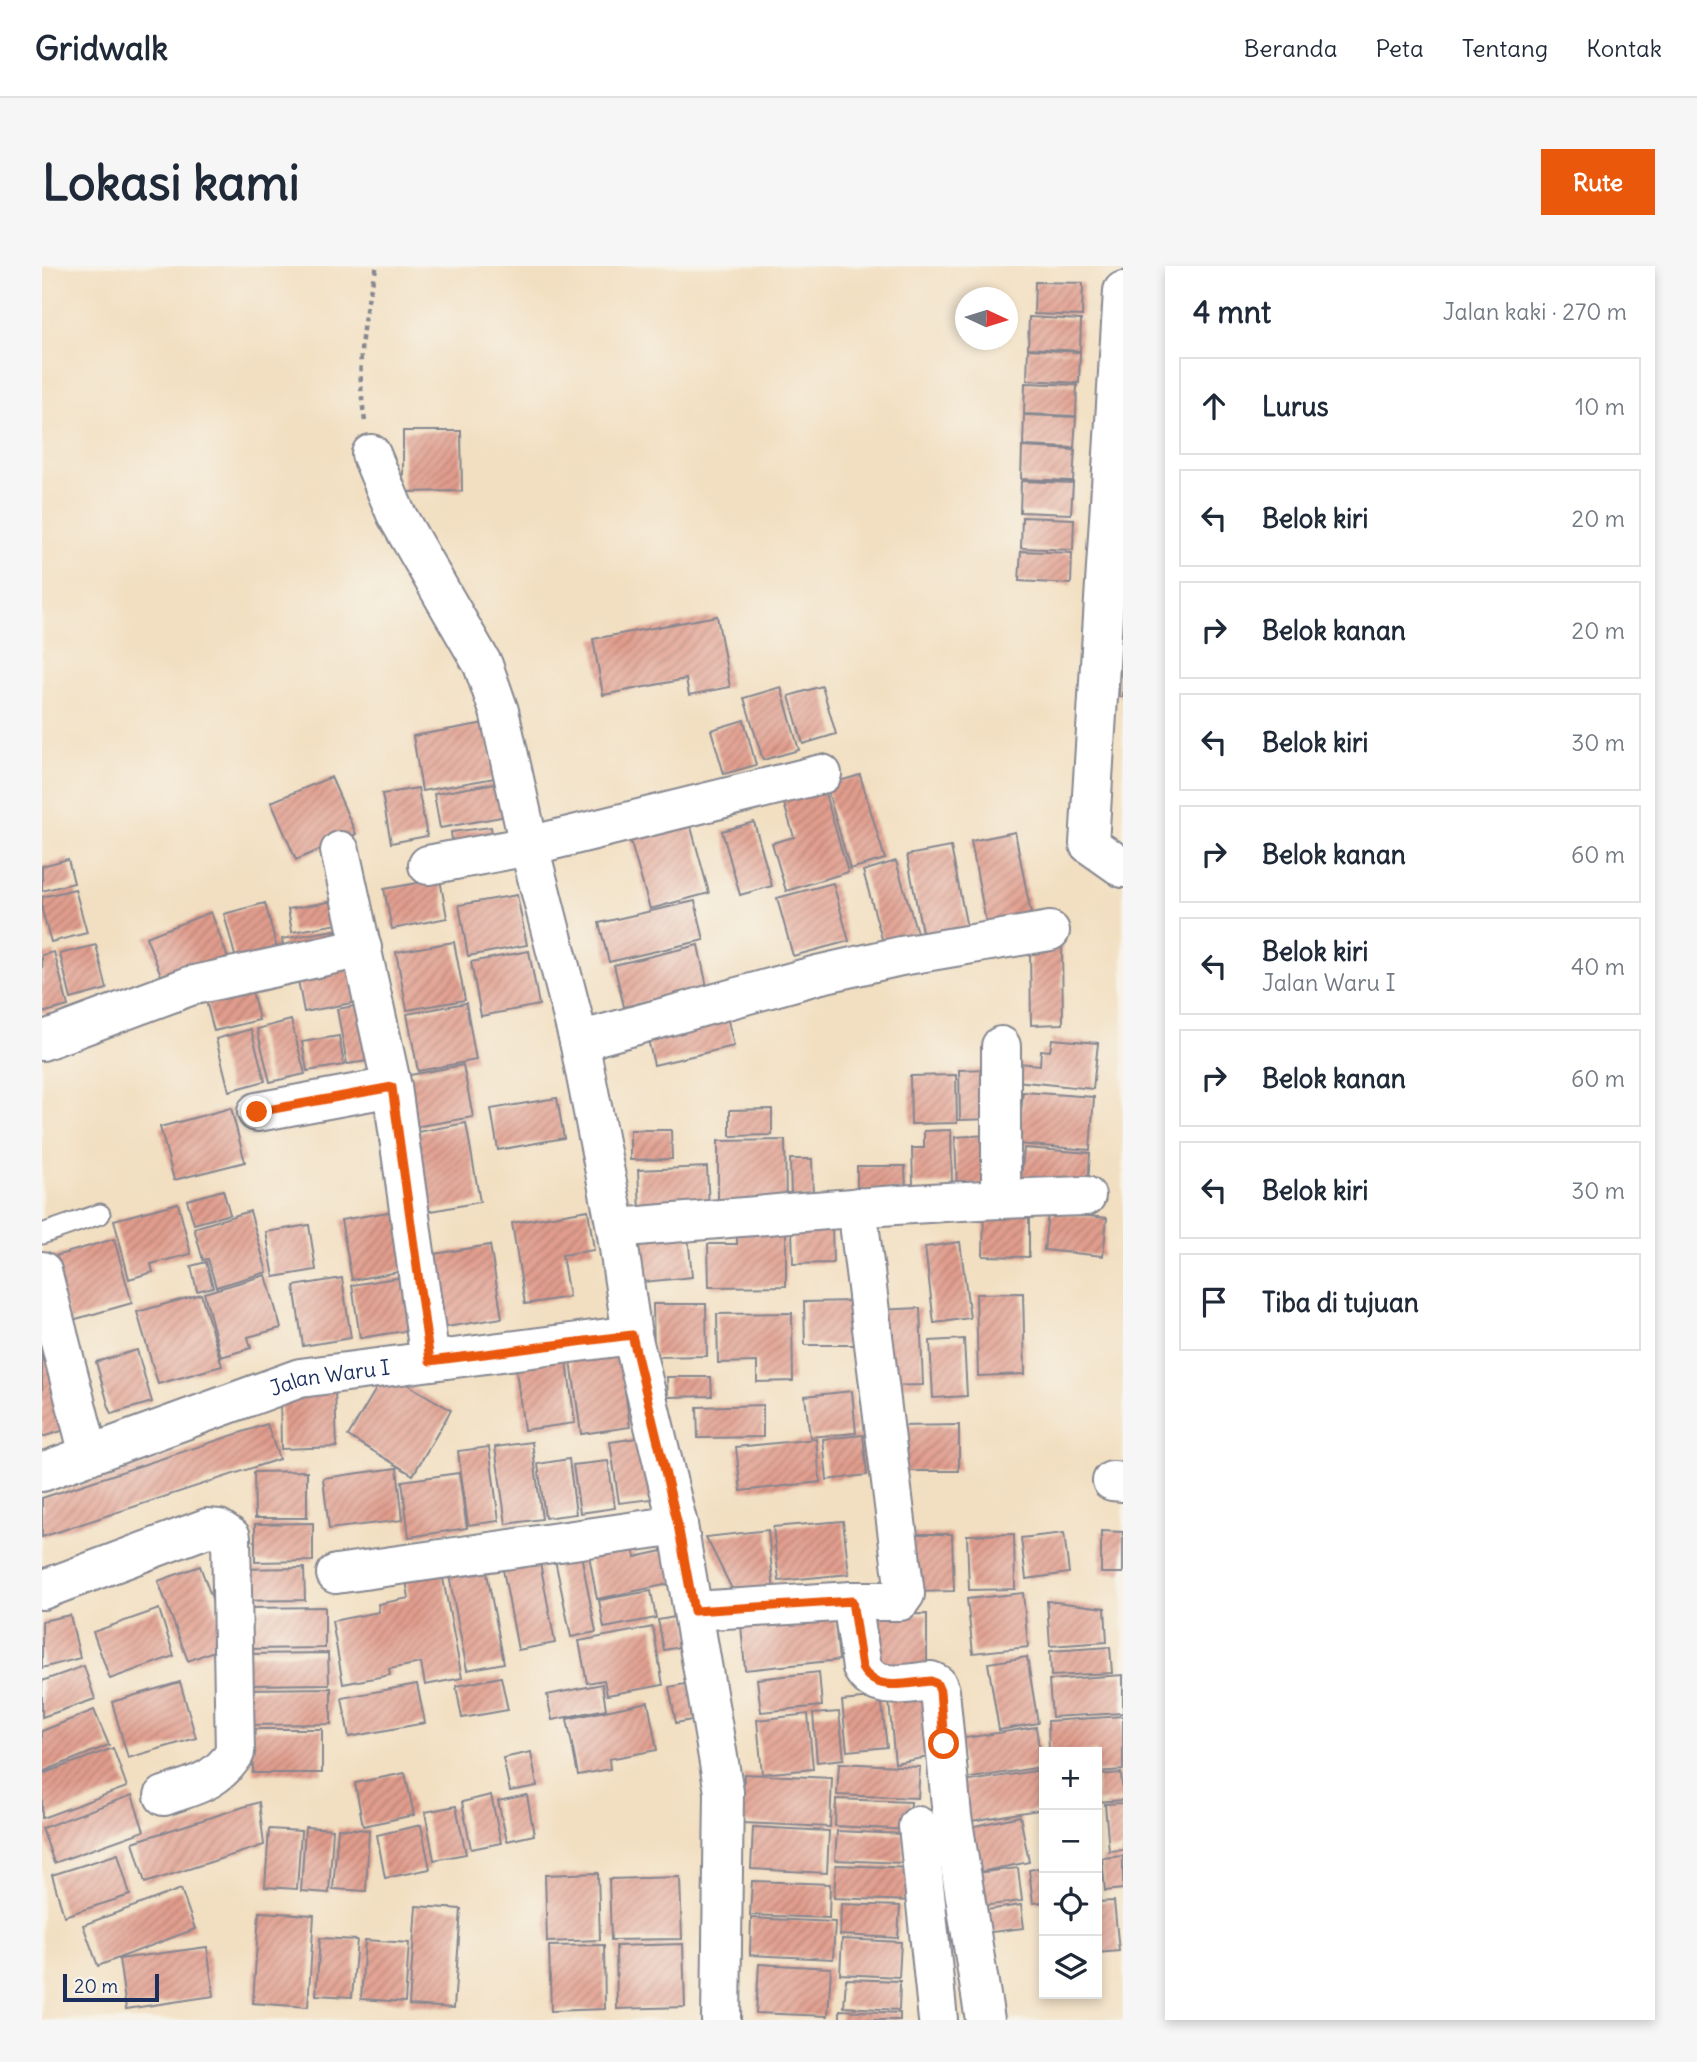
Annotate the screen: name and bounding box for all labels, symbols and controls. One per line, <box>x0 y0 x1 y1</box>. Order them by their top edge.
text: Gridwalk <box>35 27 168 69</box>
text: Beranda <box>1244 33 1337 63</box>
text: Peta <box>1375 33 1424 63</box>
text: Tentang <box>1462 33 1548 63</box>
text: Kontak <box>1586 33 1662 63</box>
button: Rute <box>1541 149 1655 215</box>
text: Lokasi kami <box>42 152 300 213</box>
north arrow <box>955 287 1018 350</box>
text: 4 mnt <box>1193 293 1271 331</box>
text: Jalan kaki · 270 m <box>1443 297 1627 326</box>
icon: ahead <box>1195 387 1233 425</box>
text: Lurus <box>1262 390 1329 423</box>
text: 10 m <box>1575 392 1625 421</box>
icon: left <box>1195 499 1233 537</box>
text: Belok kiri <box>1262 502 1368 535</box>
text: 20 m <box>1572 504 1625 533</box>
icon: right <box>1195 611 1233 649</box>
text: Belok kanan <box>1262 614 1406 647</box>
text: 20 m <box>1572 616 1625 645</box>
icon: left <box>1195 723 1233 761</box>
text: Belok kiri <box>1262 726 1368 759</box>
text: 30 m <box>1571 728 1625 757</box>
icon: right <box>1195 835 1233 873</box>
text: Belok kanan <box>1262 838 1406 871</box>
text: 60 m <box>1571 840 1625 869</box>
text: Belok kiri <box>1262 935 1368 968</box>
icon: left <box>1195 947 1233 985</box>
text: 40 m <box>1571 952 1625 981</box>
text: Jalan Waru I <box>1262 968 1395 997</box>
icon: right <box>1195 1059 1233 1097</box>
text: Belok kanan <box>1262 1062 1406 1095</box>
text: 60 m <box>1571 1064 1625 1093</box>
route end <box>241 1096 272 1127</box>
icon: left <box>1195 1171 1233 1209</box>
text: Belok kiri <box>1262 1174 1368 1207</box>
text: 30 m <box>1571 1176 1625 1205</box>
icon: arrive <box>1195 1283 1233 1321</box>
text: Tiba di tujuan <box>1262 1286 1419 1319</box>
street label: Jalan Waru I <box>266 1353 391 1401</box>
route start <box>928 1728 959 1759</box>
map controls <box>1039 1747 1102 1999</box>
button: + <box>1039 1747 1102 1810</box>
button: − <box>1039 1810 1102 1873</box>
button: locate <box>1039 1873 1102 1936</box>
button: layers <box>1039 1936 1102 1999</box>
scale bar <box>63 1971 159 2003</box>
text: 20 m <box>74 1974 118 1998</box>

